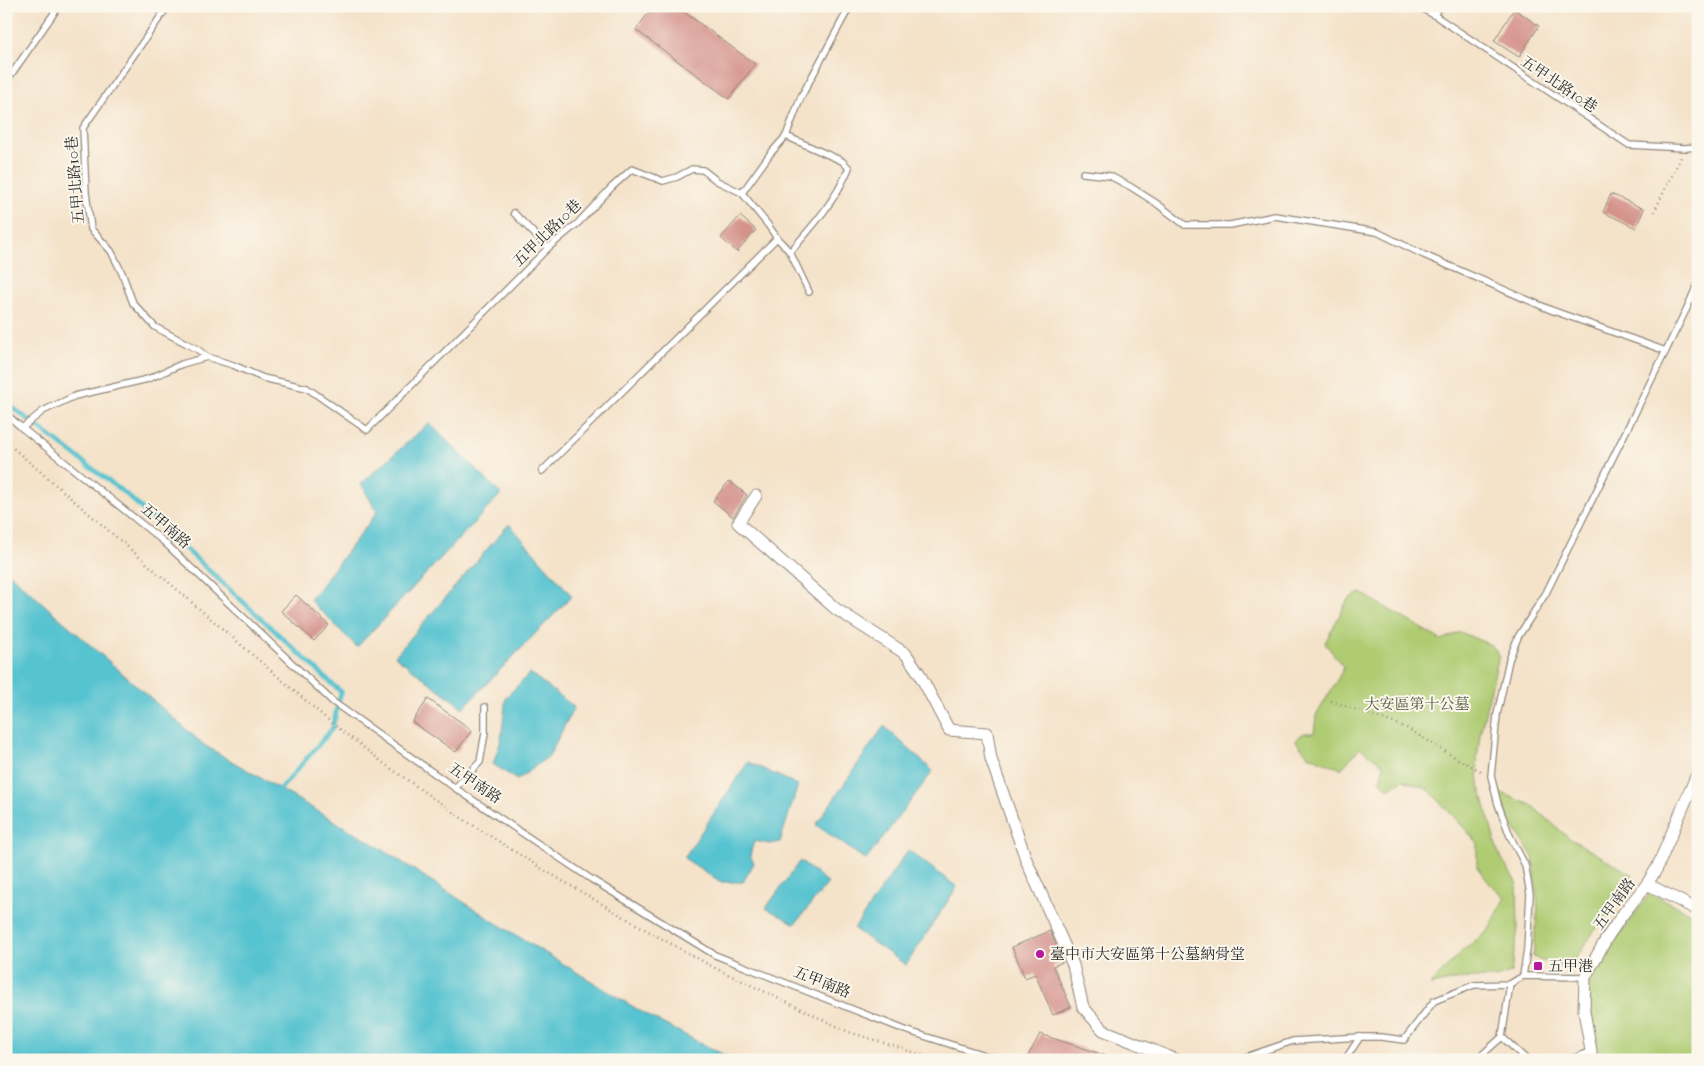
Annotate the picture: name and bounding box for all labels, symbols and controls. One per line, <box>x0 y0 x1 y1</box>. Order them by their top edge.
street label: 五甲北路10巷 <box>1517 52 1601 116</box>
street label: 五甲北路10巷 <box>62 135 88 225</box>
street label: 五甲北路10巷 <box>509 196 585 270</box>
street label: 五甲南路 <box>137 500 195 552</box>
park label: 大安區第十公墓 <box>1364 695 1470 713</box>
street label: 五甲南路 <box>445 759 505 807</box>
street label: 五甲南路 <box>1589 874 1639 934</box>
place label: 臺中市大安區第十公墓納骨堂 <box>1050 945 1245 963</box>
marker: 臺中市大安區第十公墓納骨堂 <box>1034 948 1046 960</box>
place label: 五甲港 <box>1548 957 1593 975</box>
marker: 五甲港 <box>1532 960 1544 972</box>
street label: 五甲南路 <box>791 962 853 1002</box>

